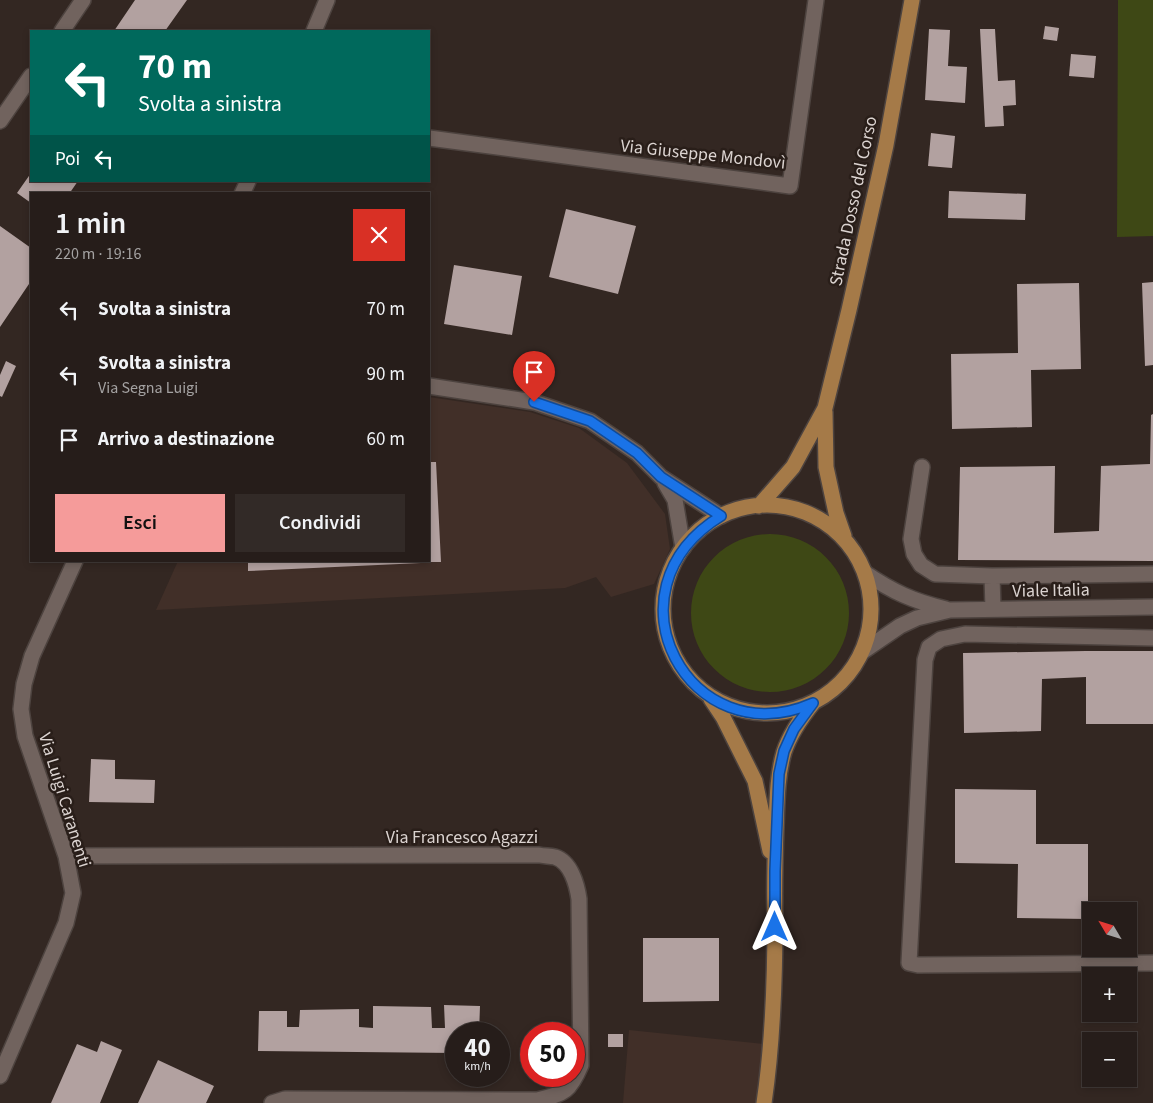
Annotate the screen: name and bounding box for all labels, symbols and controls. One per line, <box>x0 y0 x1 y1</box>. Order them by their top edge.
text: 70 m <box>138 42 212 92</box>
icon: left <box>55 50 120 115</box>
text: Svolta a sinistra <box>138 88 282 120</box>
street label: Strada Dosso del Corso <box>823 114 884 288</box>
street label: Via Giuseppe Mondovì <box>619 133 787 176</box>
icon: left <box>90 145 118 173</box>
text: Poi <box>55 146 80 173</box>
text: 1 min <box>55 202 126 245</box>
button: close <box>353 209 405 261</box>
text: 220 m · 19:16 <box>55 243 142 265</box>
icon: left <box>55 296 83 324</box>
text: Svolta a sinistra <box>98 296 231 323</box>
text: 70 m <box>367 296 405 323</box>
text: Svolta a sinistra <box>98 350 231 377</box>
pin <box>513 351 555 402</box>
icon: arrive <box>520 358 548 386</box>
icon: left <box>55 361 83 389</box>
text: 90 m <box>367 361 405 388</box>
text: Via Segna Luigi <box>98 377 198 399</box>
icon: arrive <box>55 426 83 454</box>
text: Arrivo a destinazione <box>98 426 275 453</box>
text: 60 m <box>367 426 405 453</box>
button: Esci <box>55 494 225 552</box>
button: Condividi <box>235 494 405 552</box>
street label: Viale Italia <box>1012 577 1090 604</box>
street label: Via Luigi Caranenti <box>32 730 97 871</box>
street label: Via Francesco Agazzi <box>386 825 538 850</box>
position arrow <box>748 900 800 952</box>
north arrow <box>1082 902 1138 958</box>
map controls <box>1082 902 1137 1087</box>
button: + <box>1082 967 1137 1022</box>
speed limit sign: 50 <box>520 1022 585 1087</box>
text: 40 <box>464 1030 491 1066</box>
button: − <box>1082 1032 1137 1087</box>
text: km/h <box>464 1058 491 1075</box>

